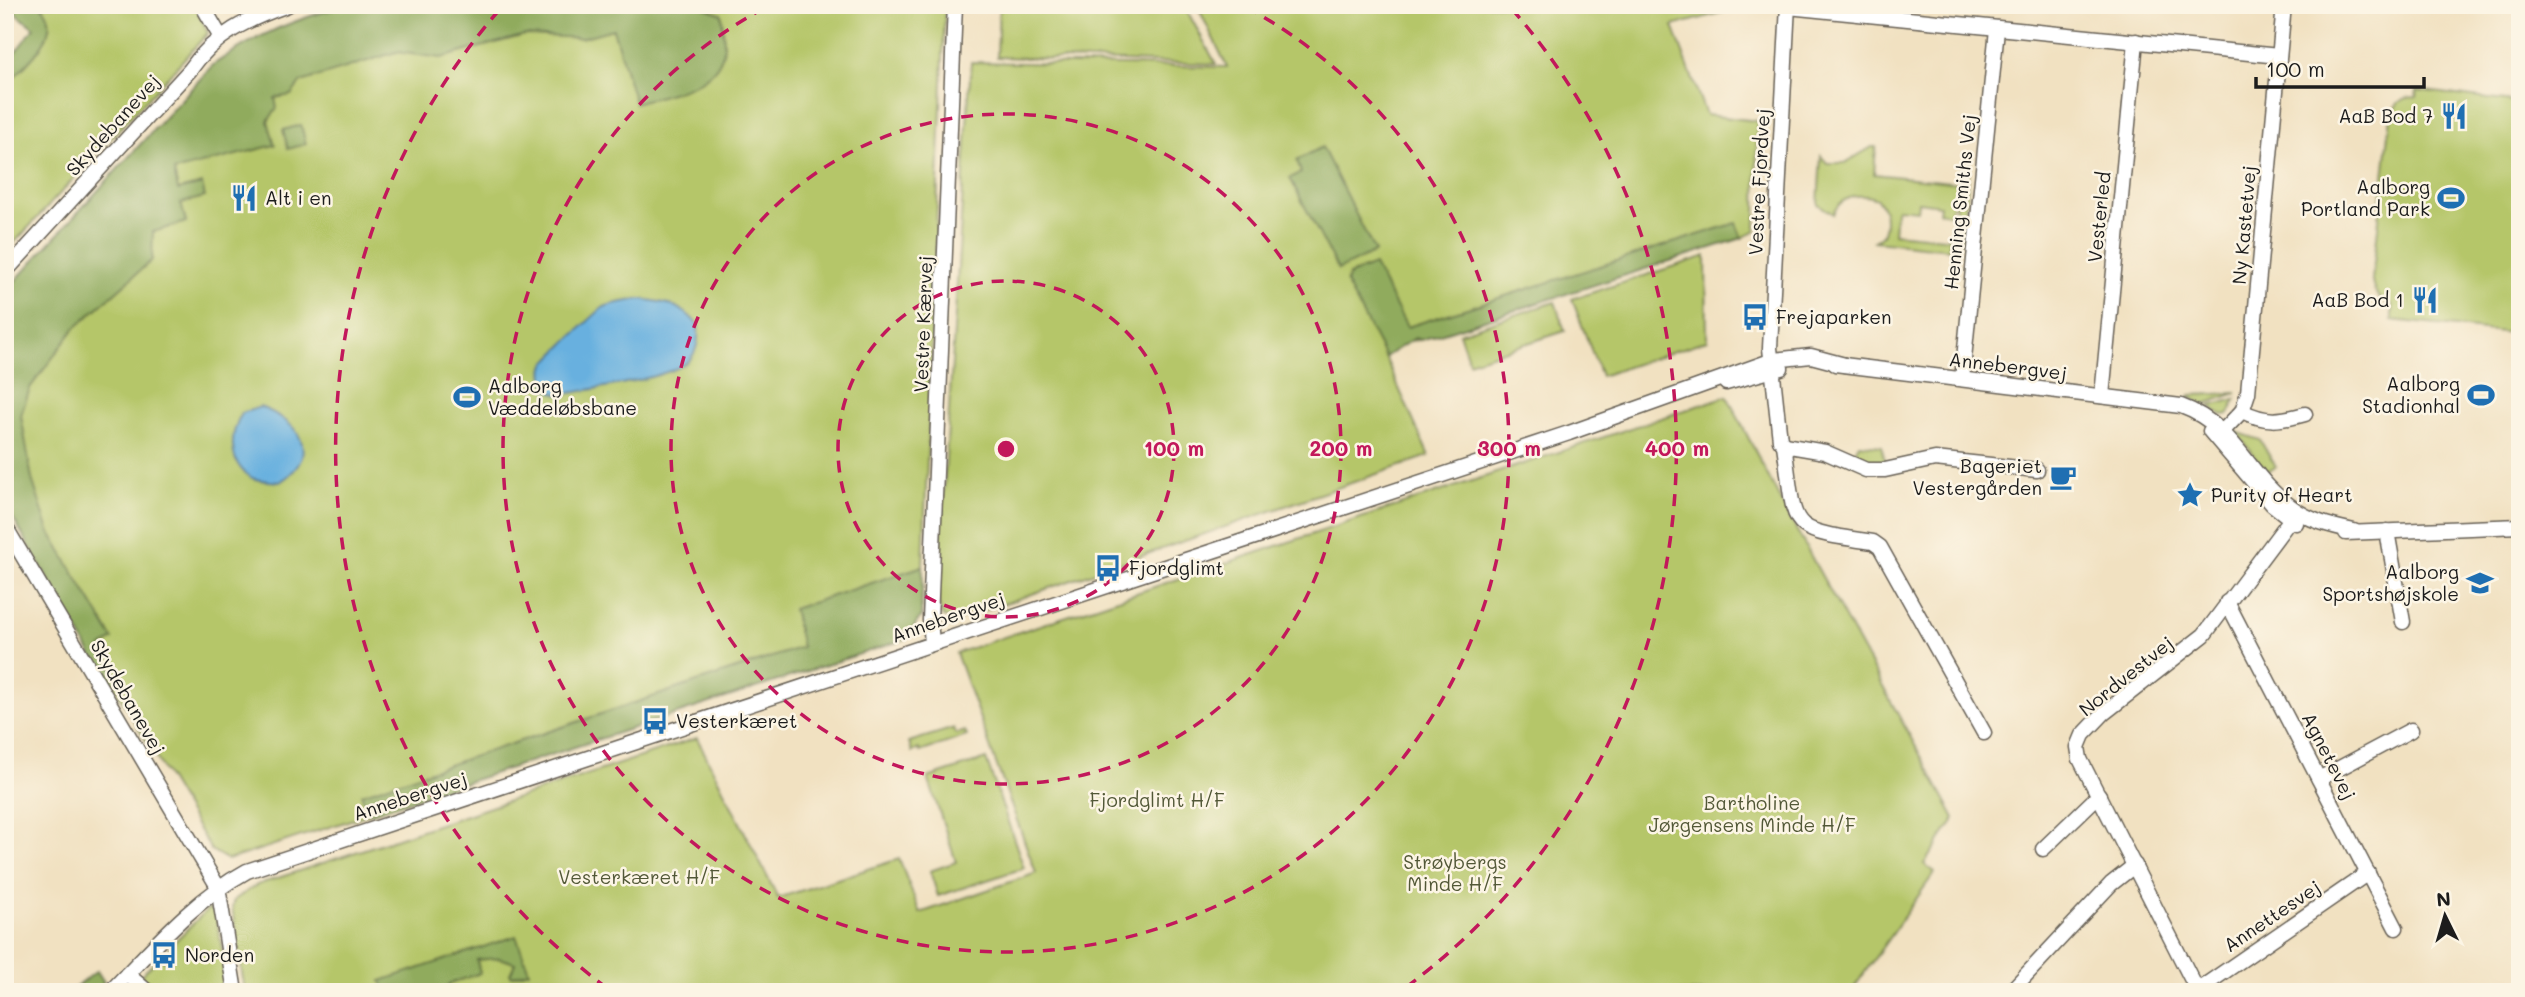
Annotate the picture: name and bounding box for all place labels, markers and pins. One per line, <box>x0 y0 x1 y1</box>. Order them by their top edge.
restaurant icon: AaB Bod 7 <box>2439 101 2469 131</box>
place label: AaB Bod 7 <box>2338 103 2433 128</box>
place label: Aalborg Portland Park <box>2301 174 2430 221</box>
restaurant icon: Alt i en <box>229 183 259 213</box>
sports icon: Aalborg Portland Park <box>2436 183 2466 213</box>
place label: Alt i en <box>265 185 332 210</box>
restaurant icon: AaB Bod 1 <box>2410 285 2440 315</box>
place label: AaB Bod 1 <box>2311 287 2404 312</box>
bus stop icon: Frejaparken <box>1740 302 1770 332</box>
place label: Frejaparken <box>1776 304 1892 329</box>
place label: Aalborg Stadionhal <box>2362 371 2460 418</box>
place label: Aalborg Væddeløbsbane <box>488 373 637 420</box>
sports icon: Aalborg Stadionhal <box>2466 380 2496 410</box>
sports icon: Aalborg Væddeløbsbane <box>452 382 482 412</box>
centre of rings <box>994 437 1018 461</box>
place label: Bageriet Vestergården <box>1912 453 2042 500</box>
cafe icon: Bageriet Vestergården <box>2048 462 2078 492</box>
place icon: Purity of Heart <box>2175 480 2205 510</box>
place label: Purity of Heart <box>2211 482 2353 507</box>
bus stop icon: Fjordglimt <box>1093 553 1123 583</box>
place label: Fjordglimt <box>1129 555 1224 580</box>
place label: Aalborg Sportshøjskole <box>2323 559 2459 606</box>
school or university icon: Aalborg Sportshøjskole <box>2465 568 2495 598</box>
bus stop icon: Vesterkæret <box>640 706 670 736</box>
place label: Vesterkæret <box>676 708 797 733</box>
bus stop icon: Norden <box>149 940 179 970</box>
place label: Norden <box>185 942 254 967</box>

